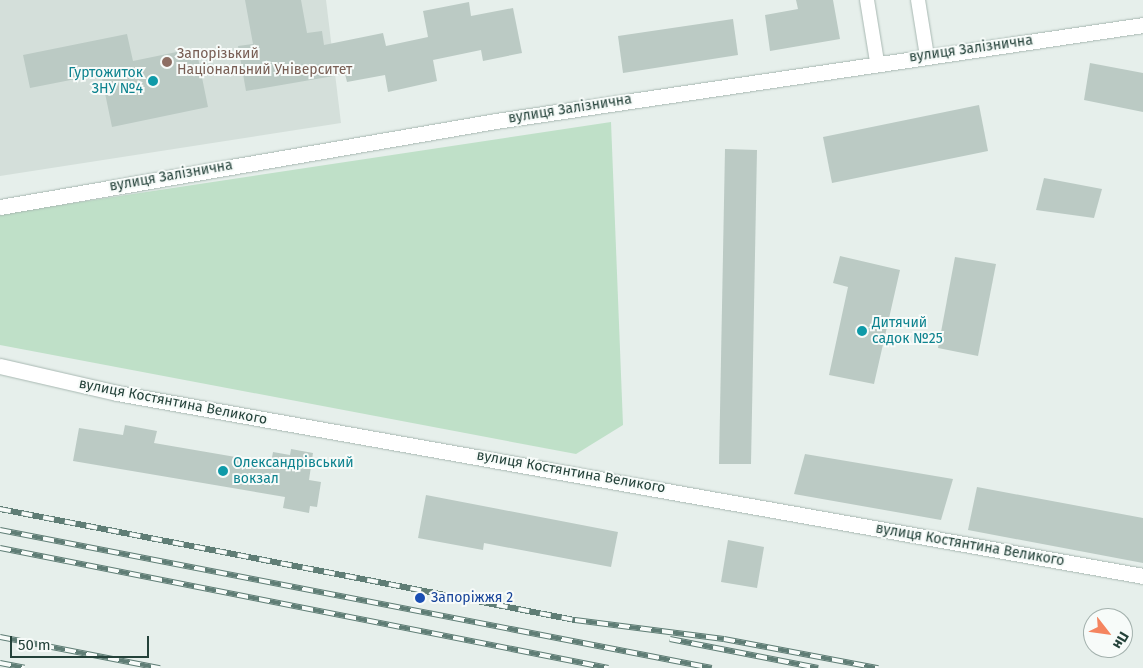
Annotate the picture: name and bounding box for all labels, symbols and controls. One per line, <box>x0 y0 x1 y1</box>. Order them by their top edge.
street label: вулиця Залізнична <box>908 32 1034 66</box>
place label: Запорізький Національний Університет <box>177 46 352 78</box>
marker: Запорізький Національний Університет <box>161 56 173 68</box>
place label: Гуртожиток ЗНУ №4 <box>68 65 143 98</box>
marker: Гуртожиток ЗНУ №4 <box>147 75 159 87</box>
street label: вулиця Залізнична <box>507 91 633 127</box>
street label: вулиця Залізнична <box>108 157 234 195</box>
place label: Дитячий садок №25 <box>872 315 943 348</box>
marker: Дитячий садок №25 <box>856 325 868 337</box>
street label: вулиця Костянтина Великого <box>77 375 269 429</box>
street label: вулиця Костянтина Великого <box>475 447 667 497</box>
place label: Олександрівський вокзал <box>233 455 354 488</box>
marker: Олександрівський вокзал <box>217 465 229 477</box>
street label: вулиця Костянтина Великого <box>874 520 1066 570</box>
place label: Запоріжжя 2 <box>431 590 513 606</box>
marker: Запоріжжя 2 <box>413 591 427 605</box>
north arrow <box>1083 608 1133 658</box>
scale bar <box>12 626 151 658</box>
text: Пн <box>1109 628 1132 652</box>
text: 50 m <box>18 636 51 654</box>

